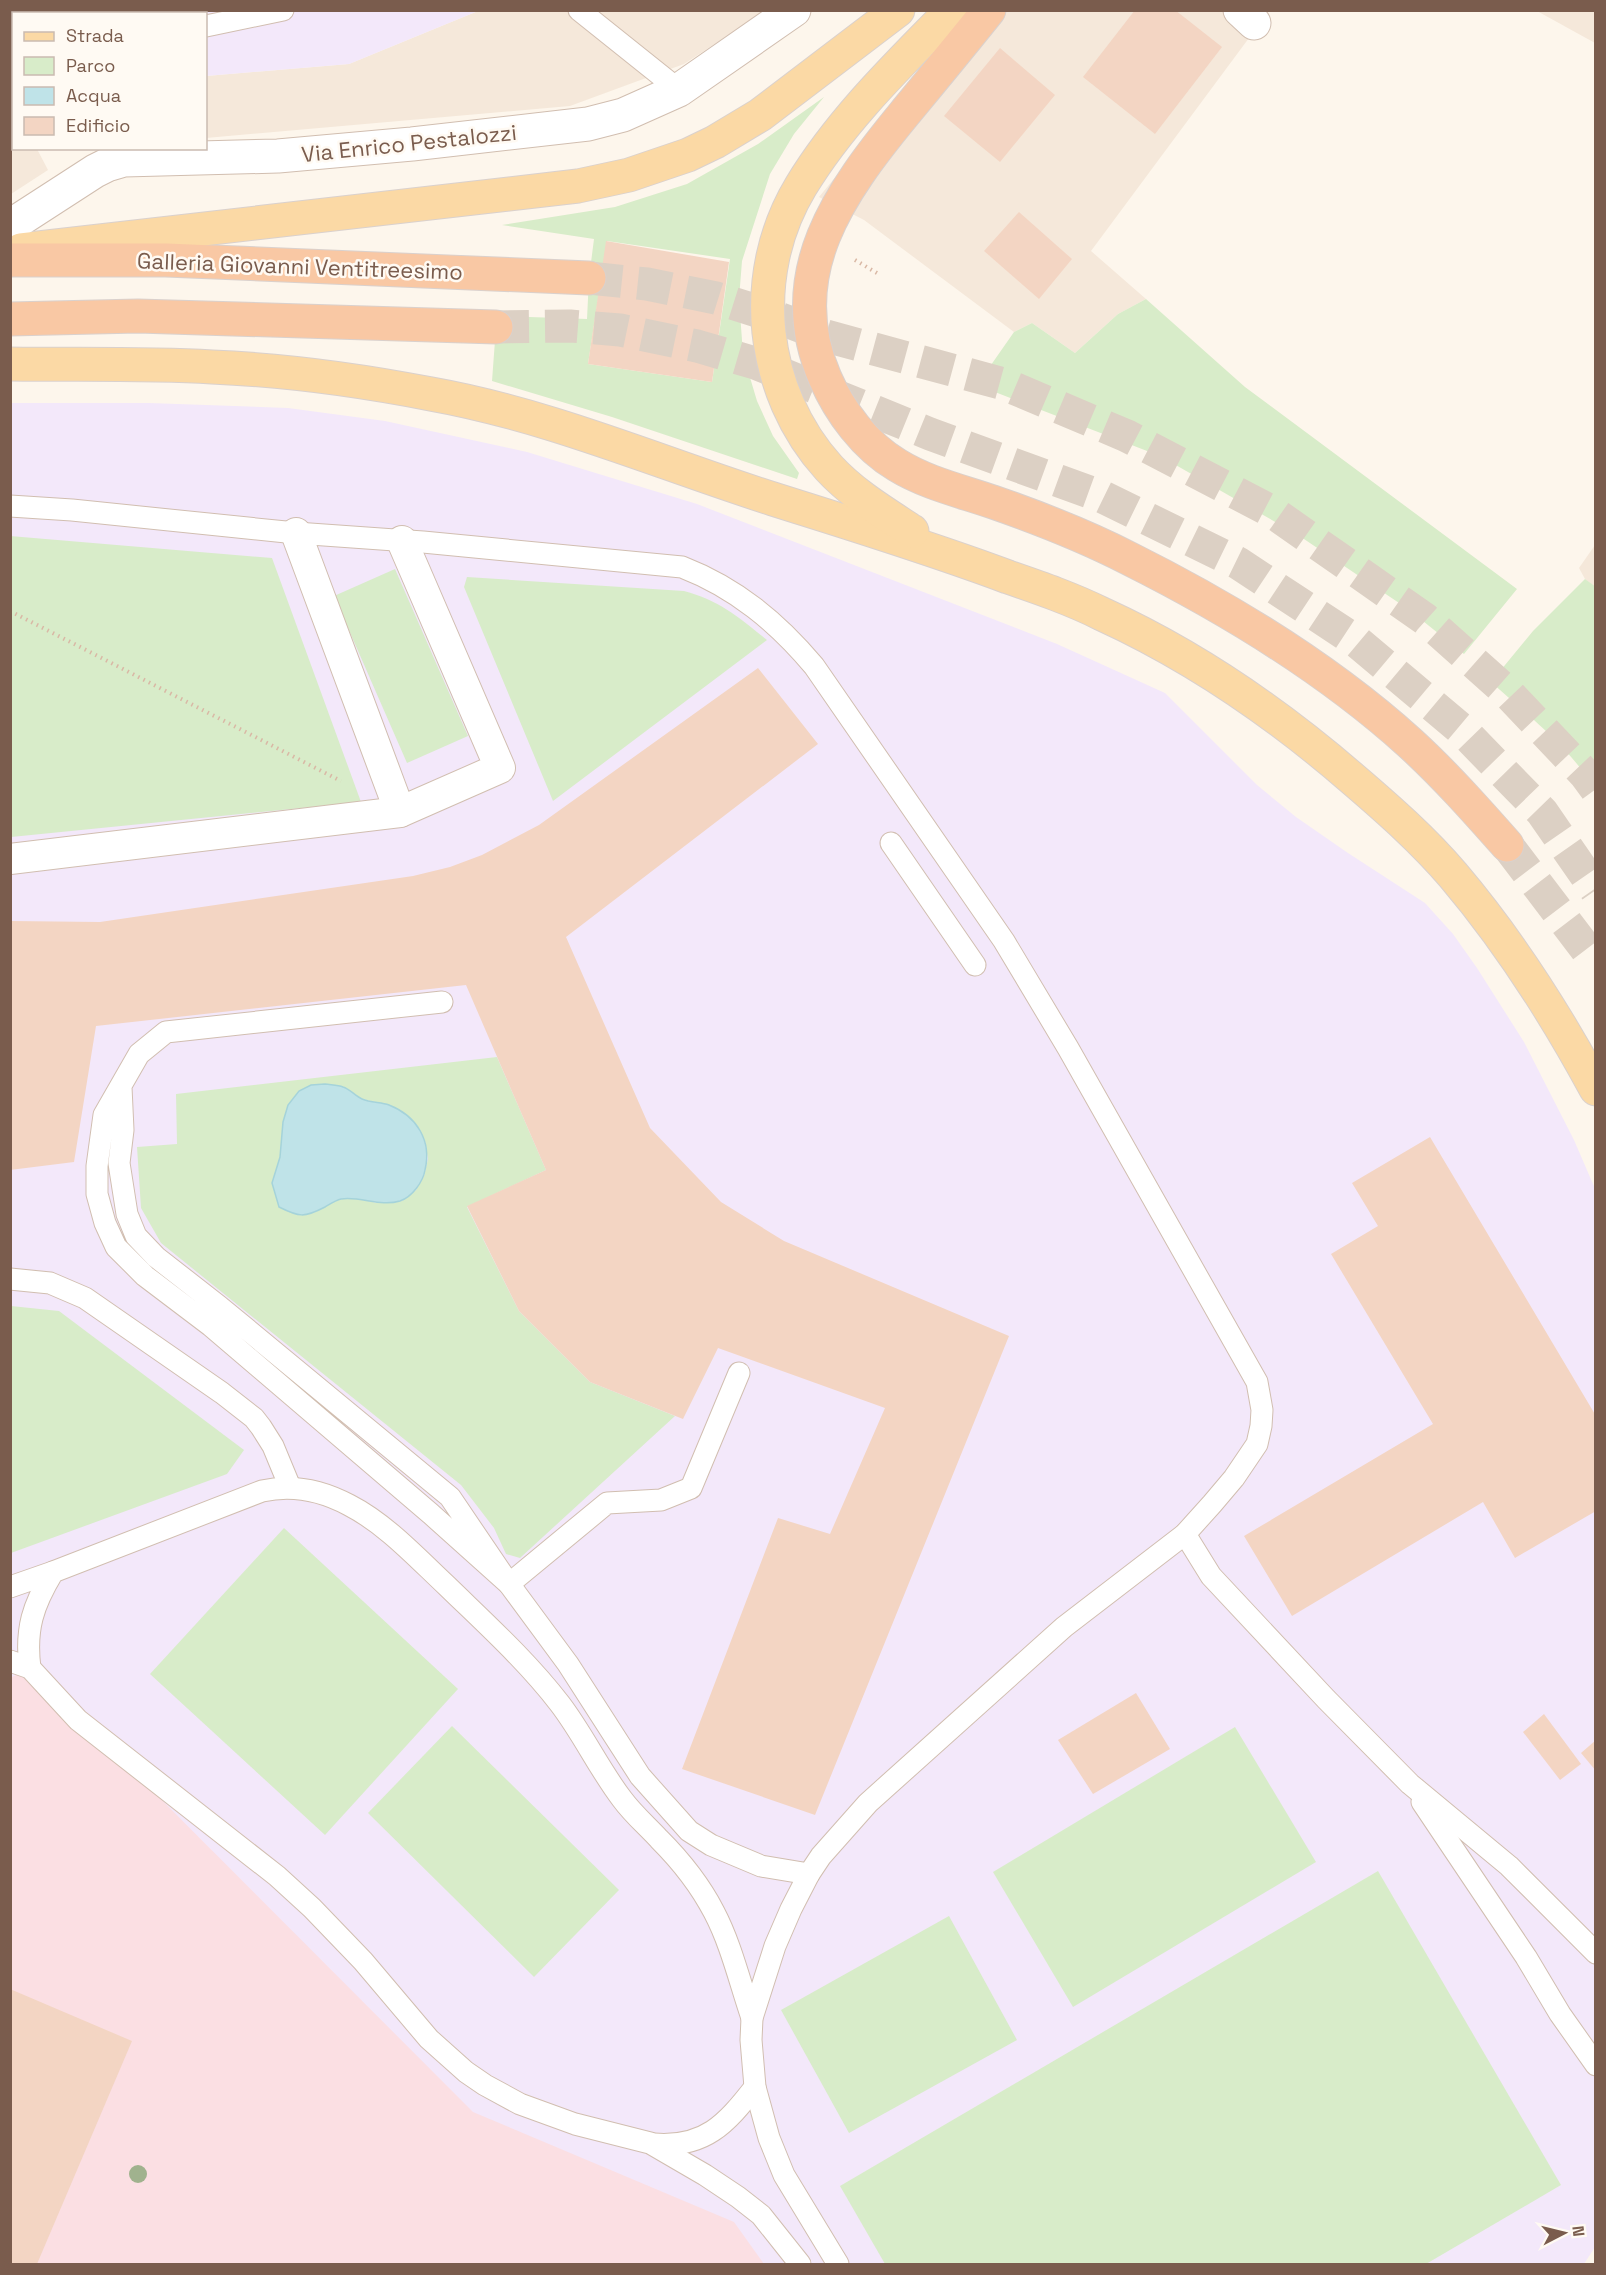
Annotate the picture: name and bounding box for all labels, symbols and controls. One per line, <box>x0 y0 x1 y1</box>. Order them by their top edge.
legend <box>12 12 207 150</box>
text: Strada <box>66 24 124 47</box>
text: Parco <box>66 54 115 77</box>
text: Acqua <box>66 84 121 107</box>
text: Edificio <box>66 114 130 137</box>
street label: Via Enrico Pestalozzi <box>300 118 518 168</box>
street label: Galleria Giovanni Ventitreesimo <box>137 246 463 286</box>
north arrow <box>1534 2203 1594 2263</box>
text: N <box>1567 2225 1589 2238</box>

